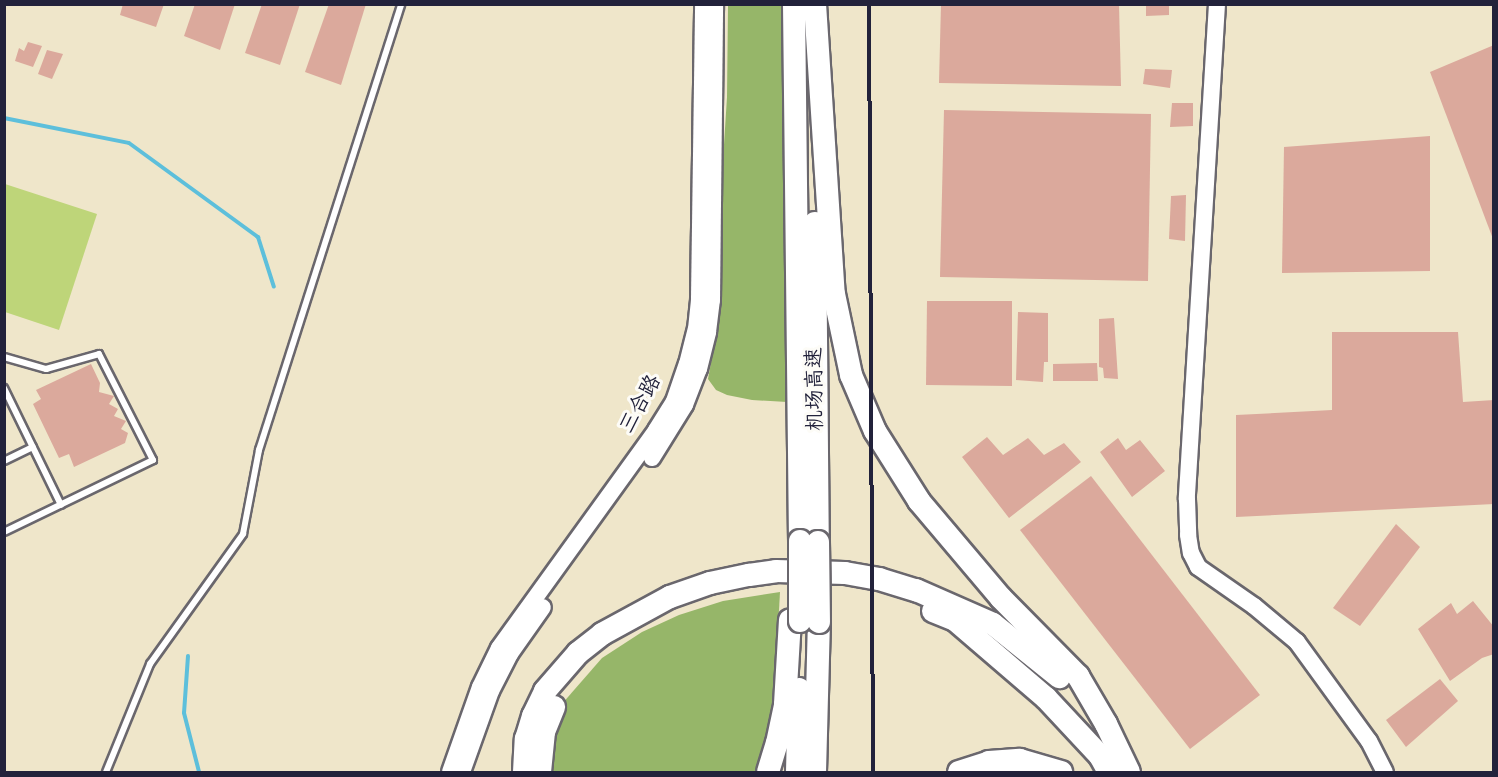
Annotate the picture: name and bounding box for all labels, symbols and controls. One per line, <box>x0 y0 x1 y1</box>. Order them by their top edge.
street label: 机场高速 <box>804 347 830 431</box>
street label: 三合路 <box>616 371 668 439</box>

